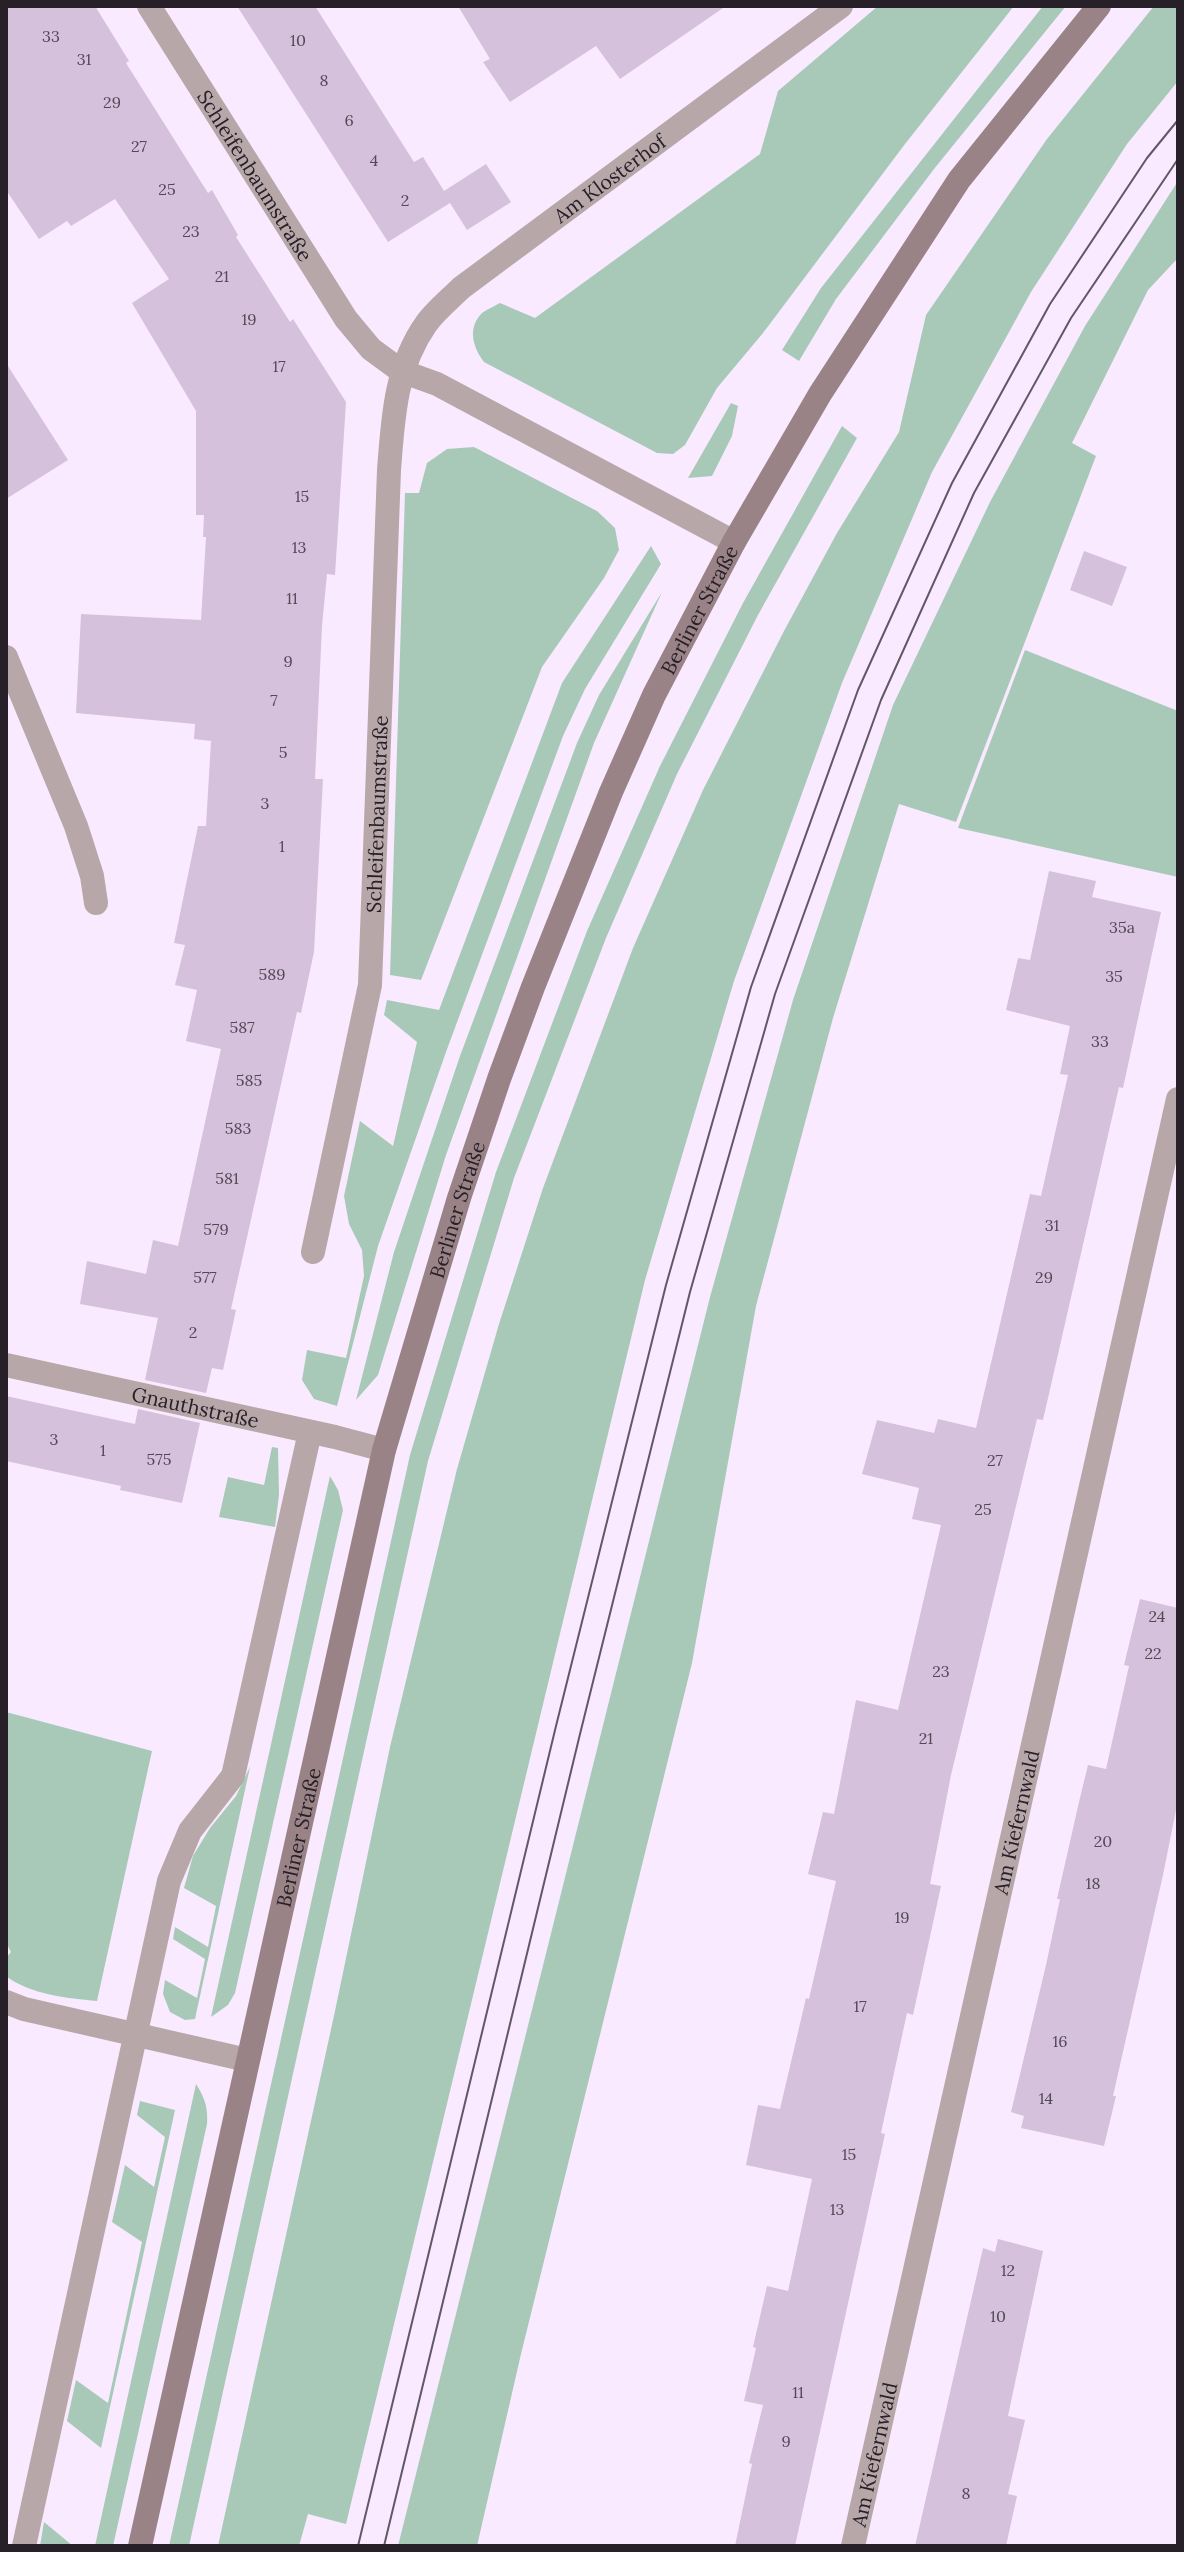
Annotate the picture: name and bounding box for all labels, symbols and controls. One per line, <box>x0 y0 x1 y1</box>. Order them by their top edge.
house number: 33 <box>42 26 60 46</box>
house number: 10 <box>290 30 306 50</box>
house number: 31 <box>77 49 92 69</box>
house number: 8 <box>320 70 329 90</box>
street label: Schleifenbaumstraße <box>192 85 319 266</box>
house number: 29 <box>103 92 121 112</box>
house number: 6 <box>344 110 354 130</box>
street label: Am Klosterhof <box>548 127 671 228</box>
house number: 27 <box>131 136 148 156</box>
house number: 4 <box>370 150 379 170</box>
house number: 25 <box>158 179 176 199</box>
house number: 2 <box>401 190 409 210</box>
house number: 23 <box>182 221 200 241</box>
house number: 21 <box>215 266 229 286</box>
house number: 19 <box>241 309 257 329</box>
house number: 17 <box>272 356 286 376</box>
house number: 15 <box>295 486 309 506</box>
house number: 13 <box>292 537 306 557</box>
street label: Berliner Straße <box>655 541 743 678</box>
house number: 11 <box>286 588 298 608</box>
house number: 9 <box>283 651 293 671</box>
house number: 7 <box>270 690 278 710</box>
street label: Schleifenbaumstraße <box>360 715 392 913</box>
house number: 5 <box>279 742 287 762</box>
house number: 3 <box>261 793 270 813</box>
house number: 1 <box>279 836 285 856</box>
house number: 35a <box>1109 917 1135 937</box>
house number: 589 <box>259 964 285 984</box>
house number: 35 <box>1105 966 1123 986</box>
house number: 587 <box>229 1017 255 1037</box>
house number: 33 <box>1091 1031 1109 1051</box>
house number: 585 <box>236 1070 262 1090</box>
house number: 583 <box>225 1118 251 1138</box>
street label: Berliner Straße <box>423 1138 490 1281</box>
house number: 581 <box>215 1168 239 1188</box>
house number: 31 <box>1045 1215 1060 1235</box>
house number: 579 <box>203 1219 229 1239</box>
house number: 577 <box>193 1267 217 1287</box>
house number: 29 <box>1035 1267 1053 1287</box>
house number: 2 <box>189 1322 197 1342</box>
street label: Gnauthstraße <box>130 1380 262 1433</box>
house number: 3 <box>50 1429 59 1449</box>
house number: 1 <box>100 1440 106 1460</box>
house number: 575 <box>147 1449 171 1469</box>
house number: 27 <box>987 1450 1004 1470</box>
house number: 25 <box>974 1499 992 1519</box>
house number: 24 <box>1149 1606 1166 1626</box>
house number: 22 <box>1144 1643 1162 1663</box>
house number: 23 <box>932 1661 950 1681</box>
house number: 21 <box>919 1728 933 1748</box>
street label: Am Kiefernwald <box>987 1747 1044 1898</box>
street label: Berliner Straße <box>270 1765 325 1909</box>
house number: 20 <box>1094 1831 1112 1851</box>
house number: 18 <box>1086 1873 1100 1893</box>
house number: 19 <box>894 1907 910 1927</box>
house number: 17 <box>853 1996 867 2016</box>
house number: 16 <box>1052 2031 1068 2051</box>
house number: 14 <box>1039 2088 1054 2108</box>
house number: 15 <box>842 2144 856 2164</box>
house number: 13 <box>830 2199 844 2219</box>
house number: 12 <box>1001 2260 1015 2280</box>
house number: 10 <box>990 2306 1006 2326</box>
street label: Am Kiefernwald <box>845 2380 902 2530</box>
house number: 11 <box>792 2382 804 2402</box>
house number: 9 <box>781 2431 791 2451</box>
house number: 8 <box>962 2483 971 2503</box>

